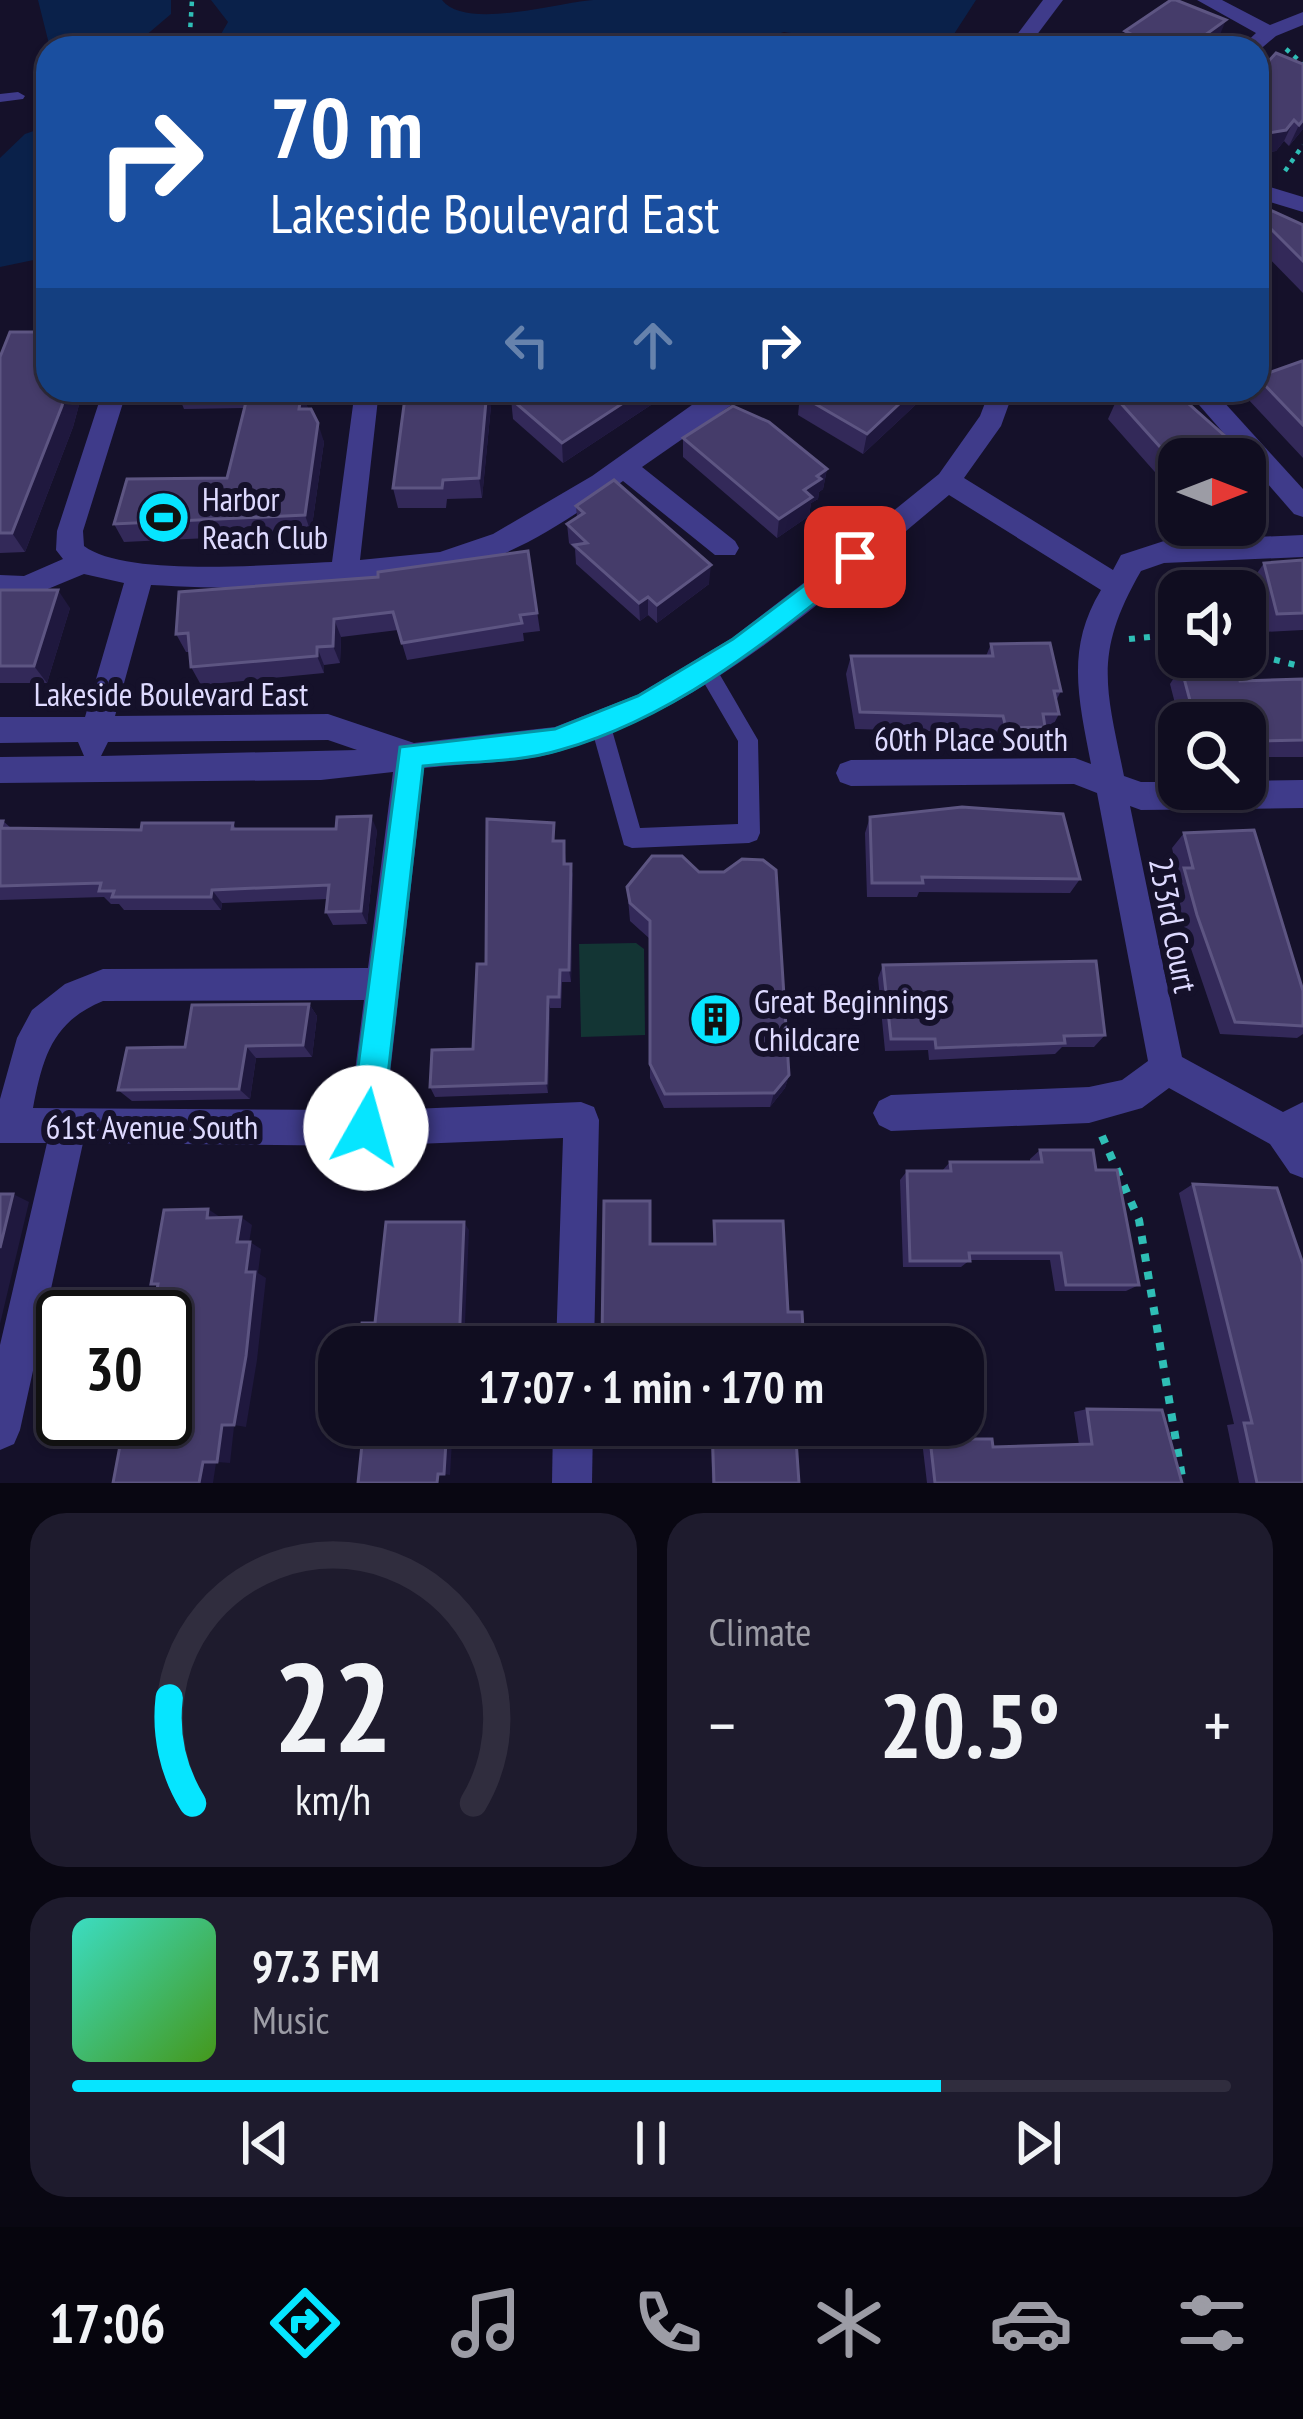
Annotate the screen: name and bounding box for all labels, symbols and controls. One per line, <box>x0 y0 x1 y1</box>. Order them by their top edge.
text: 70 m <box>270 72 423 181</box>
icon: right <box>72 84 228 240</box>
text: Lakeside Boulevard East <box>270 178 719 248</box>
icon: left <box>494 312 560 378</box>
icon: ahead <box>620 312 686 378</box>
icon: right <box>746 312 812 378</box>
north arrow <box>1158 438 1266 546</box>
map controls <box>1158 438 1266 810</box>
place label: Harbor Reach Club <box>202 477 328 558</box>
sports icon: Harbor Reach Club <box>135 489 191 545</box>
pin <box>804 506 906 608</box>
icon: arrive <box>822 524 888 590</box>
button: sound <box>1158 570 1266 678</box>
street label: Lakeside Boulevard East <box>34 672 308 715</box>
button: search <box>1158 702 1266 810</box>
street label: 60th Place South <box>874 717 1068 760</box>
street label: 253rd Court <box>1140 854 1208 996</box>
place label: Great Beginnings Childcare <box>754 979 949 1060</box>
building icon: Great Beginnings Childcare <box>687 991 743 1047</box>
position arrow <box>303 1065 429 1191</box>
street label: 61st Avenue South <box>46 1105 258 1148</box>
speed limit sign: 30 <box>36 1290 192 1446</box>
text: 17:07 · 1 min · 170 m <box>478 1357 824 1415</box>
text: Climate <box>709 1606 811 1657</box>
text: 22 <box>274 1625 393 1786</box>
text: 20.5° <box>879 1666 1060 1783</box>
text: − <box>709 1682 736 1767</box>
text: + <box>1204 1682 1231 1767</box>
text: km/h <box>295 1771 371 1827</box>
text: 97.3 FM <box>252 1936 380 1994</box>
text: Music <box>252 1994 329 2045</box>
icon: previous <box>232 2110 298 2176</box>
icon: pause <box>618 2110 684 2176</box>
icon: next <box>1005 2110 1071 2176</box>
icon: directions <box>263 2281 347 2365</box>
icon: music <box>444 2281 528 2365</box>
icon: phone <box>626 2281 710 2365</box>
icon: climate <box>807 2281 891 2365</box>
icon: car <box>989 2281 1073 2365</box>
icon: filters <box>1170 2281 1254 2365</box>
text: 17:06 <box>49 2288 166 2358</box>

